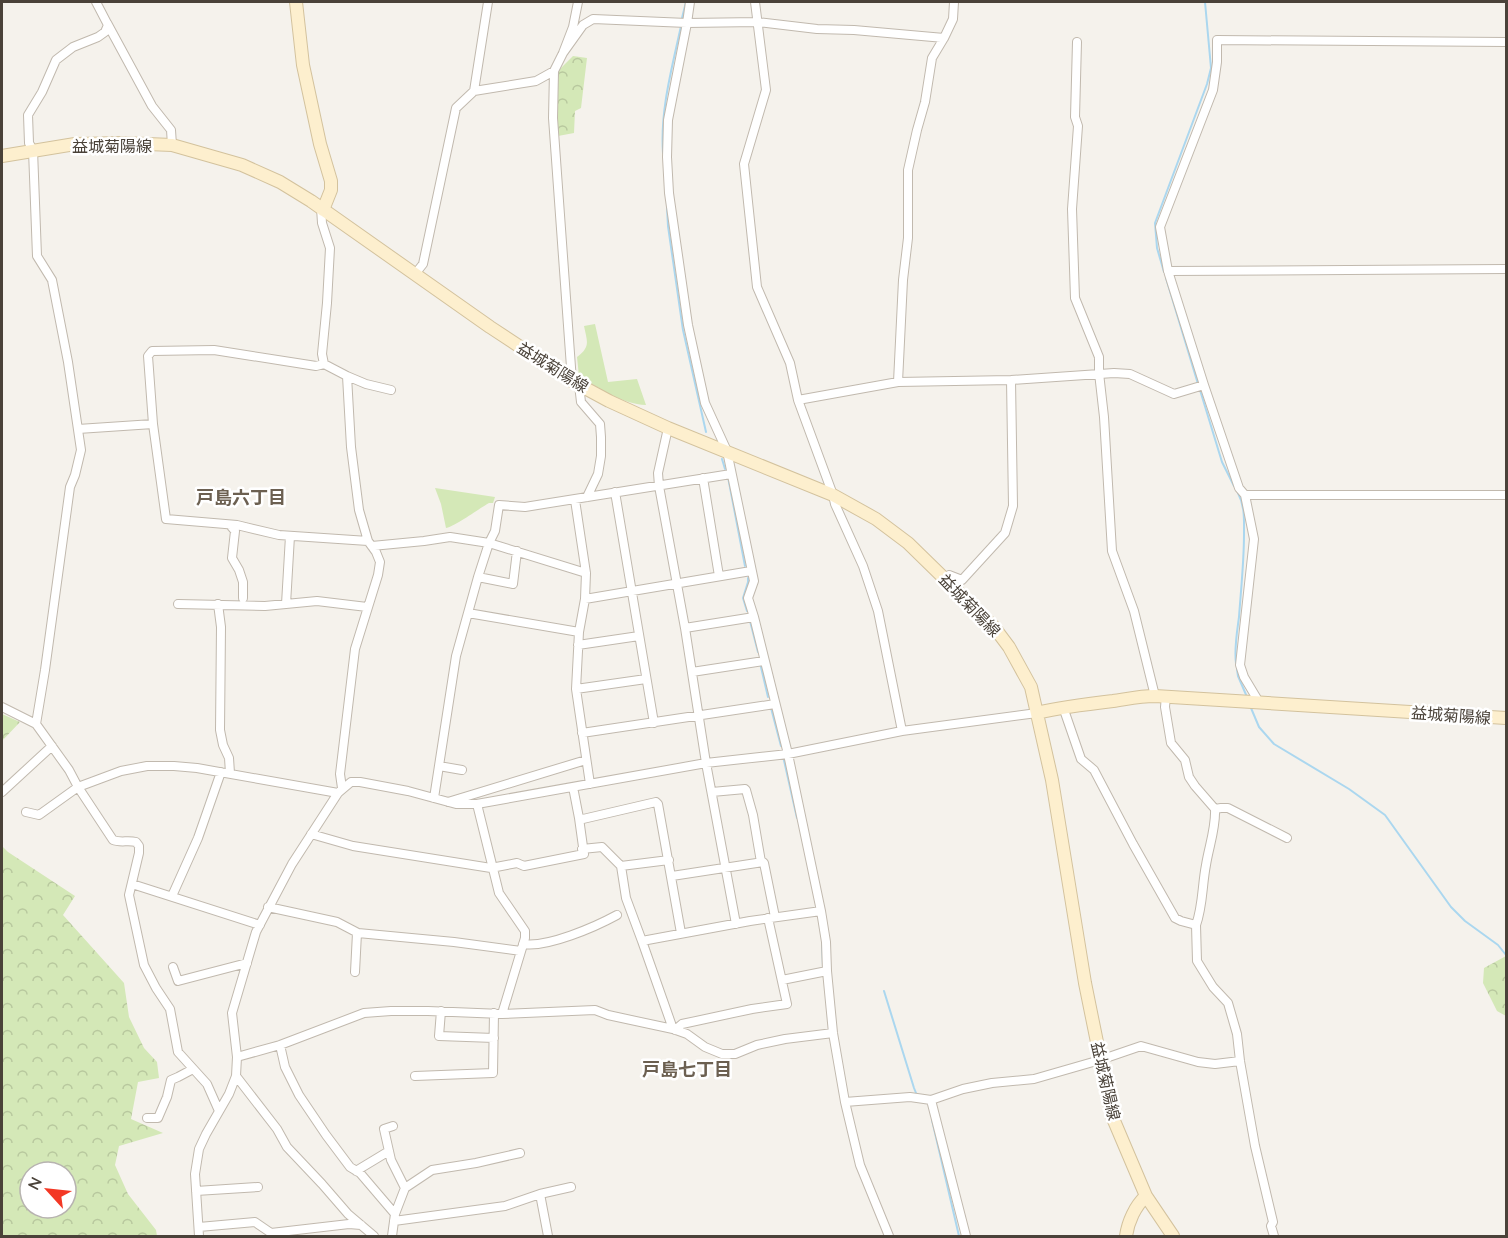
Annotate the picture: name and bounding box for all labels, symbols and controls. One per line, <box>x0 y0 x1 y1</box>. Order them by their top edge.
street label: 益城菊陽線 <box>72 136 152 156</box>
street label: 益城菊陽線 <box>514 337 592 397</box>
district label: 戸島六丁目 <box>196 486 286 509</box>
street label: 益城菊陽線 <box>935 569 1005 641</box>
street label: 益城菊陽線 <box>1410 702 1492 728</box>
street label: 益城菊陽線 <box>1087 1040 1125 1122</box>
district label: 戸島七丁目 <box>642 1058 732 1081</box>
north arrow <box>18 1160 78 1220</box>
text: N <box>23 1173 46 1193</box>

